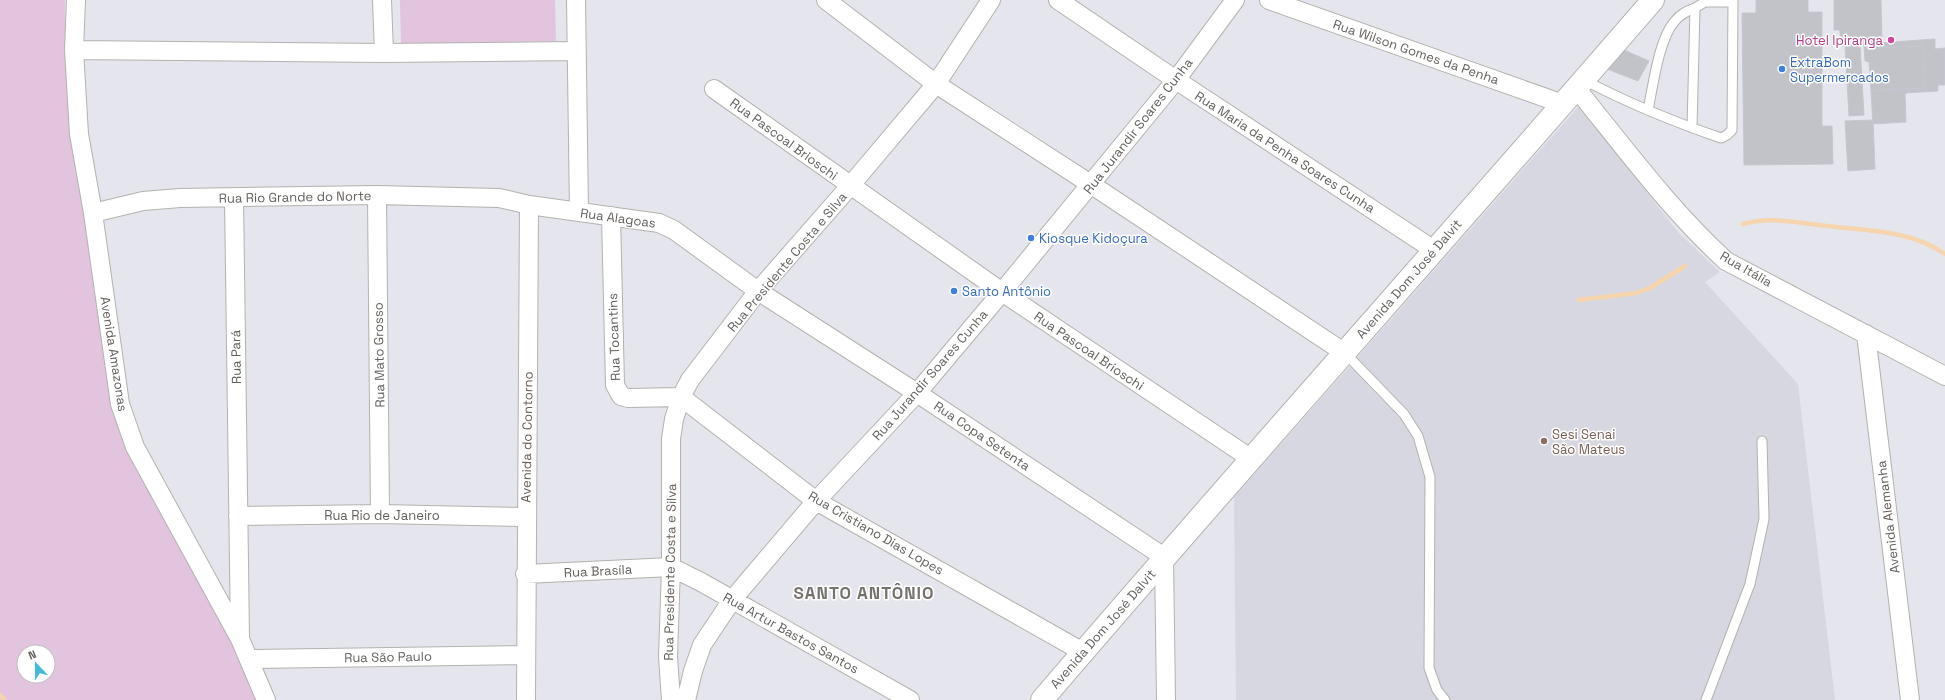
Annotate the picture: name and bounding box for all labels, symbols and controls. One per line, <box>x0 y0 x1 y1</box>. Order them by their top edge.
street label: Rua Wilson Gomes da Penha <box>1331 16 1502 89</box>
place label: Hotel Ipiranga <box>1796 32 1884 49</box>
marker: Hotel Ipiranga <box>1886 35 1896 45</box>
street label: Rua Jurandir Soares Cunha <box>1080 54 1197 197</box>
place label: ExtraBom Supermercados <box>1790 54 1889 86</box>
marker: ExtraBom Supermercados <box>1777 64 1787 74</box>
street label: Rua Maria da Penha Soares Cunha <box>1192 87 1379 217</box>
street label: Rua Pascoal Brioschi <box>727 94 841 184</box>
street label: Rua Rio Grande do Norte <box>219 187 371 207</box>
street label: Rua Presidente Costa e Silva <box>723 188 851 335</box>
street label: Rua Alagoas <box>579 204 657 232</box>
street label: Avenida Dom José Dalvit <box>1353 216 1466 342</box>
place label: Kiosque Kidoçura <box>1039 230 1148 247</box>
marker: Kiosque Kidoçura <box>1026 233 1036 243</box>
street label: Rua Itália <box>1717 247 1776 291</box>
place label: Santo Antônio <box>962 283 1051 300</box>
marker: Santo Antônio <box>949 286 959 296</box>
street label: Rua Tocantins <box>604 293 624 381</box>
street label: Avenida Amazonas <box>97 295 132 413</box>
street label: Rua Mato Grosso <box>370 302 388 408</box>
street label: Rua Jurandir Soares Cunha <box>868 306 992 444</box>
street label: Rua Pascoal Brioschi <box>1031 308 1147 394</box>
street label: Rua Pará <box>227 329 245 384</box>
street label: Avenida do Contorno <box>517 371 537 503</box>
street label: Rua Copa Setenta <box>931 397 1034 475</box>
place label: Sesi Senai São Mateus <box>1552 426 1625 458</box>
marker: Sesi Senai São Mateus <box>1539 436 1549 446</box>
street label: Avenida Alemanha <box>1873 459 1903 574</box>
street label: Rua Presidente Costa e Silva <box>660 483 680 661</box>
street label: Rua Cristiano Dias Lopes <box>805 487 947 579</box>
street label: Rua Rio de Janeiro <box>324 507 440 524</box>
street label: Rua Brasíla <box>563 561 633 581</box>
street label: Avenida Dom José Dalvit <box>1047 566 1160 692</box>
district label: SANTO ANTÔNIO <box>793 582 935 604</box>
street label: Rua Artur Bastos Santos <box>720 589 862 677</box>
north arrow <box>16 644 56 684</box>
text: N <box>26 647 38 663</box>
street label: Rua São Paulo <box>344 648 432 666</box>

